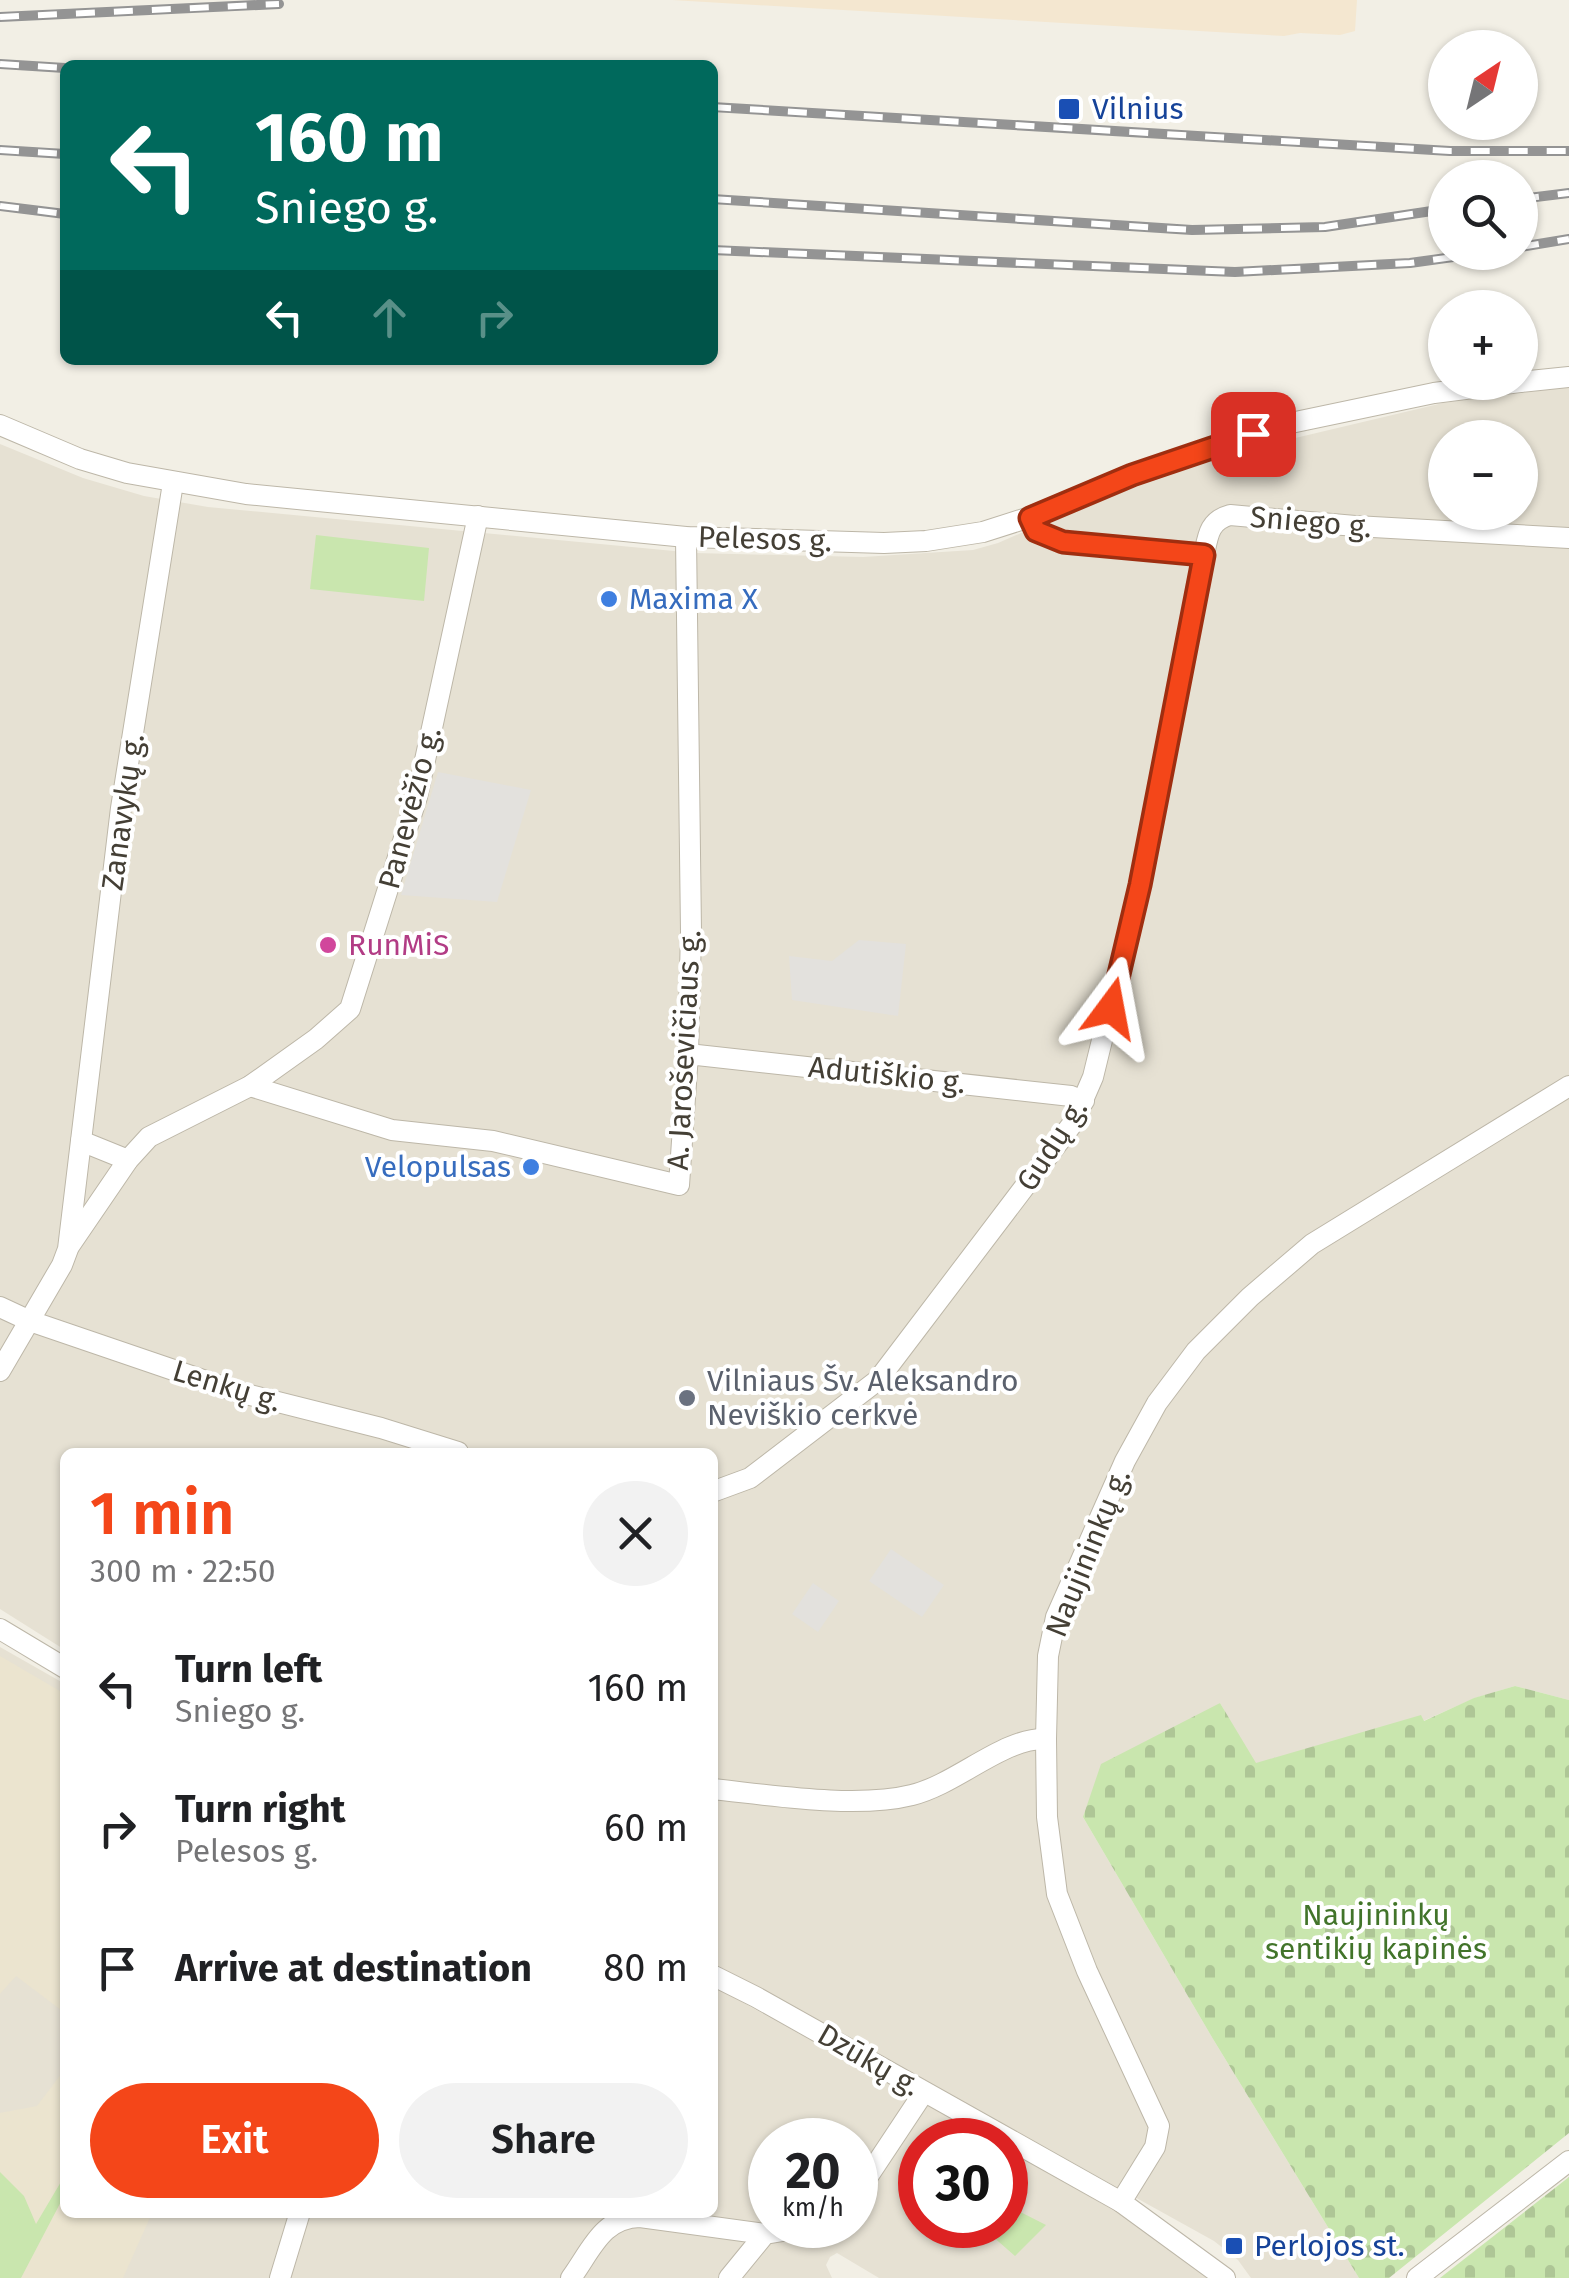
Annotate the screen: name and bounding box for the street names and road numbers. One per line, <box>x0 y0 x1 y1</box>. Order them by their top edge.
street label: Sniego g. <box>1249 499 1373 545</box>
street label: Pelesos g. <box>697 519 833 559</box>
street label: Panevėžio g. <box>371 723 449 893</box>
street label: Zanavykų g. <box>94 731 152 893</box>
street label: A. Jaroševičiaus g. <box>660 929 708 1171</box>
street label: Adutiškio g. <box>807 1049 967 1101</box>
street label: Gudų g. <box>1009 1092 1095 1198</box>
street label: Lenkų g. <box>168 1352 286 1420</box>
street label: Naujininkų g. <box>1038 1464 1138 1642</box>
street label: Dzūkų g. <box>811 2016 927 2104</box>

